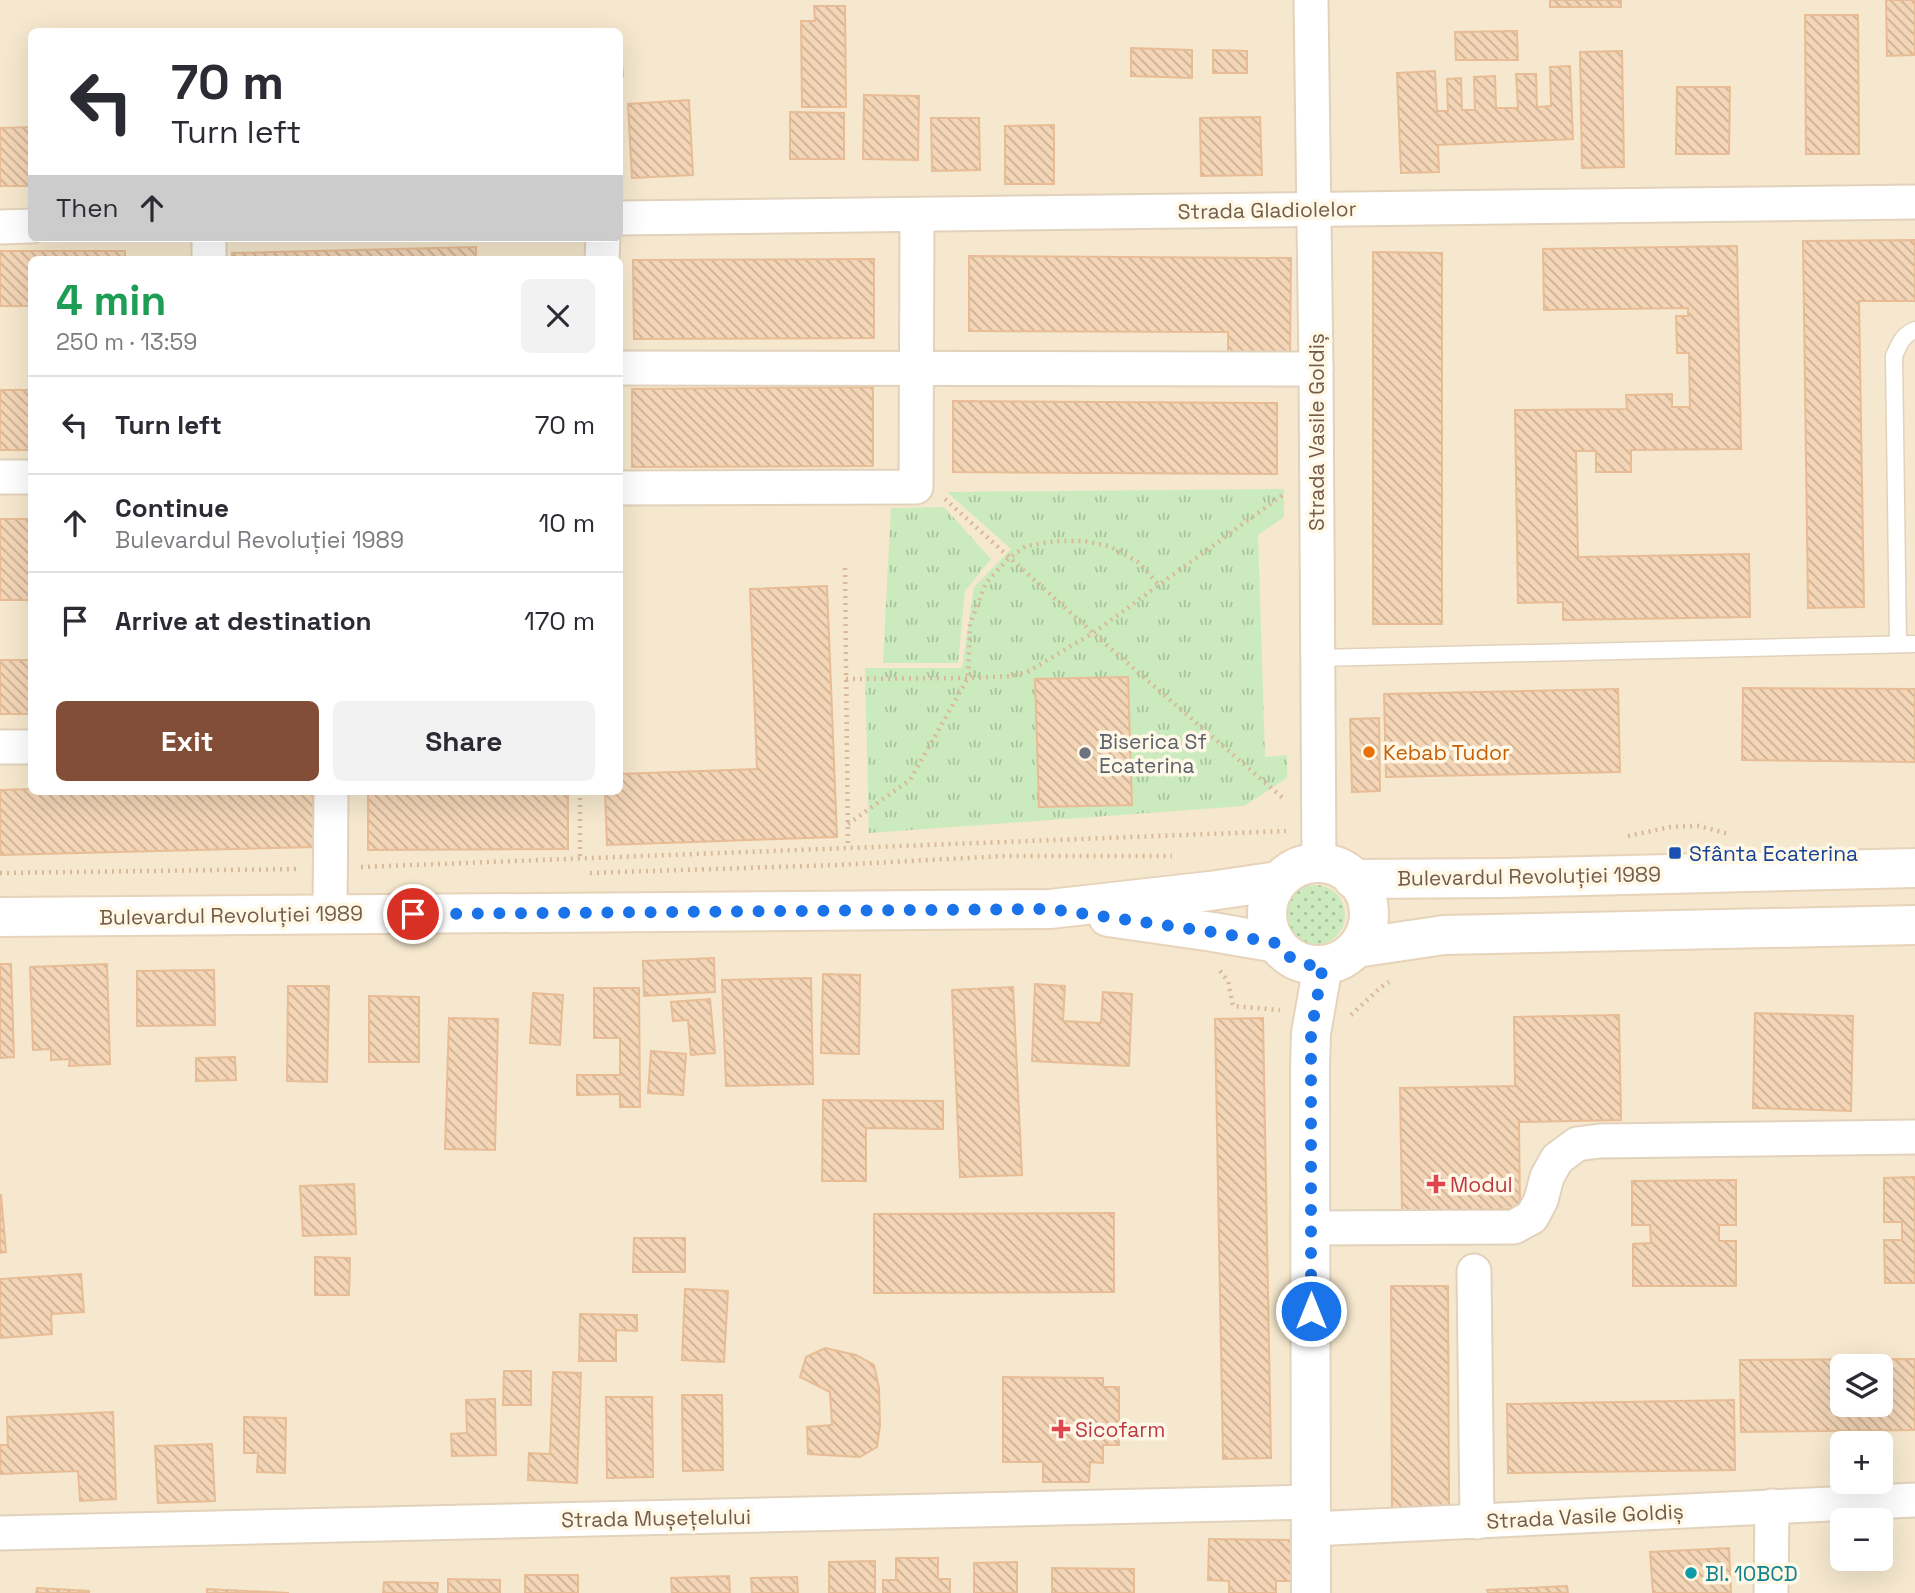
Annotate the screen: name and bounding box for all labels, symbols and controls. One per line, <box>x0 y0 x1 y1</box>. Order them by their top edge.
text: 70 m <box>171 51 284 113</box>
icon: left <box>56 56 147 147</box>
text: Turn left <box>171 112 301 152</box>
icon: ahead <box>133 189 171 227</box>
text: Then <box>56 191 119 225</box>
street label: Strada Gladiolelor <box>1177 195 1357 225</box>
text: 4 min <box>56 274 166 327</box>
button: close <box>521 279 595 353</box>
text: 250 m · 13:59 <box>56 327 197 357</box>
street label: Strada Vasile Goldiș <box>1303 333 1330 531</box>
icon: left <box>56 406 94 444</box>
text: Turn left <box>115 408 222 442</box>
text: 70 m <box>535 408 595 442</box>
text: Continue <box>115 491 229 525</box>
icon: ahead <box>56 504 94 542</box>
text: 10 m <box>538 506 595 540</box>
text: Bulevardul Revoluției 1989 <box>115 525 404 555</box>
icon: arrive <box>56 602 94 640</box>
text: Arrive at destination <box>115 604 372 638</box>
text: 170 m <box>524 604 595 638</box>
button: Exit <box>56 701 319 781</box>
button: Share <box>333 701 595 781</box>
place label: Biserica Sf Ecaterina <box>1099 728 1207 779</box>
place label: Kebab Tudor <box>1383 739 1510 766</box>
marker: Kebab Tudor <box>1361 744 1377 760</box>
marker: Biserica Sf Ecaterina <box>1077 745 1093 761</box>
place label: Sfânta Ecaterina <box>1689 840 1858 867</box>
marker: Sfânta Ecaterina <box>1667 845 1683 861</box>
street label: Bulevardul Revoluției 1989 <box>1397 860 1661 892</box>
pin <box>383 884 443 944</box>
icon: arrive <box>394 895 432 933</box>
street label: Bulevardul Revoluției 1989 <box>99 899 363 931</box>
place label: Modul <box>1450 1171 1513 1198</box>
marker: Modul <box>1428 1176 1444 1192</box>
position arrow <box>1274 1274 1348 1348</box>
map controls <box>1830 1354 1893 1571</box>
button: layers <box>1830 1354 1893 1417</box>
place label: Sicofarm <box>1075 1416 1165 1443</box>
marker: Sicofarm <box>1053 1421 1069 1437</box>
button: + <box>1830 1431 1893 1494</box>
street label: Strada Vasile Goldiș <box>1486 1497 1684 1535</box>
street label: Strada Mușețelului <box>561 1503 751 1533</box>
button: − <box>1830 1508 1893 1571</box>
place label: Bl. 10BCD <box>1705 1560 1798 1587</box>
marker: Bl. 10BCD <box>1683 1565 1699 1581</box>

